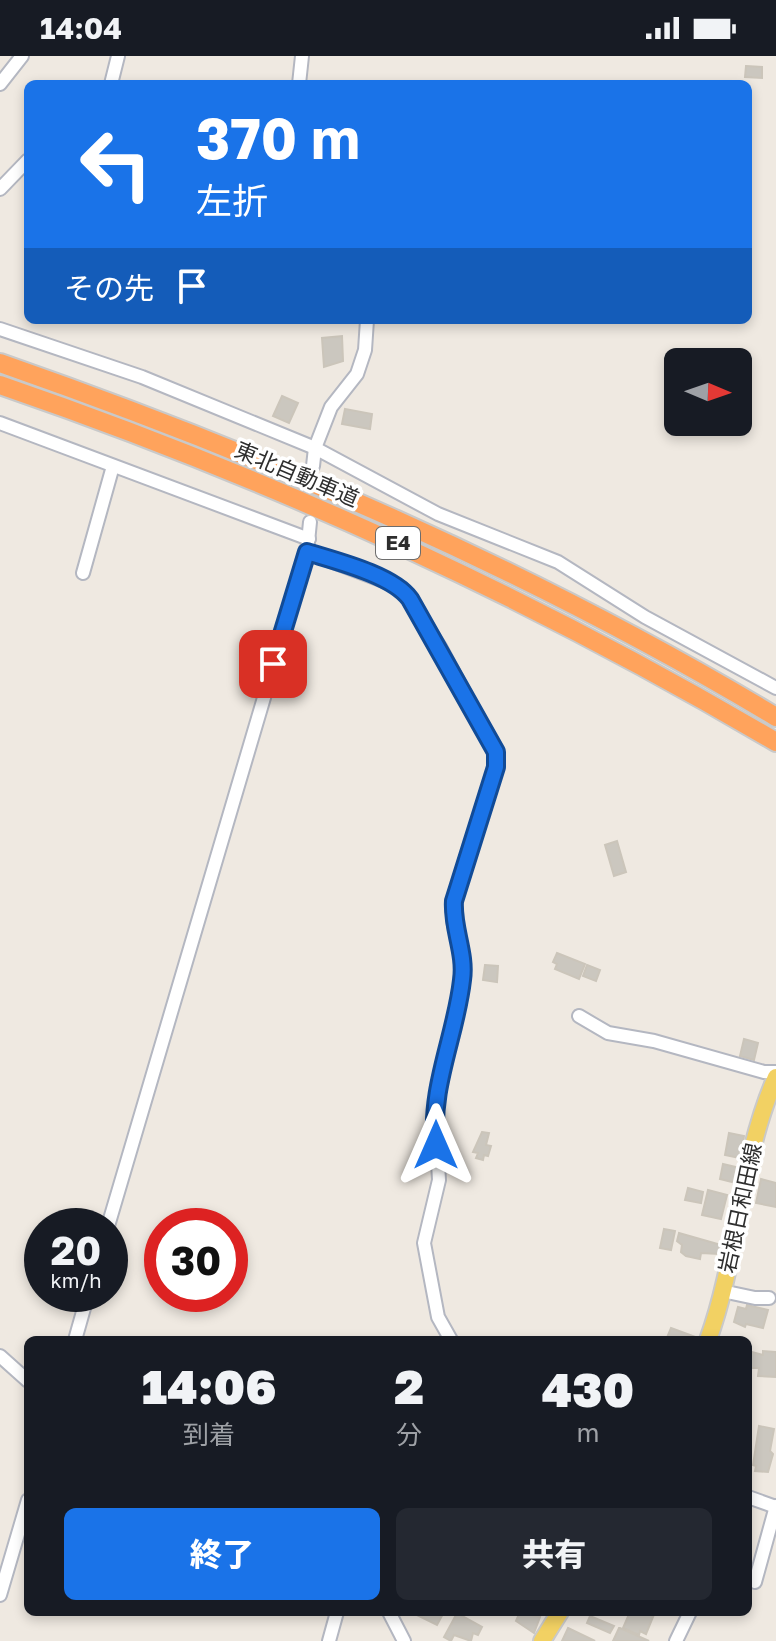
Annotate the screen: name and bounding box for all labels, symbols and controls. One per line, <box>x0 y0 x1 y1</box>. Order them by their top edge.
text: 14:04 <box>40 10 122 46</box>
text: 370 m <box>196 104 360 171</box>
icon: left <box>64 112 168 216</box>
text: 左折 <box>196 179 268 222</box>
icon: arrive <box>170 264 214 308</box>
text: その先 <box>64 270 154 306</box>
north arrow <box>664 348 752 436</box>
map controls <box>664 348 752 436</box>
street label: 東北自動車道 <box>231 435 363 512</box>
road number: E4 <box>376 527 420 559</box>
pin <box>239 630 307 698</box>
icon: arrive <box>251 642 295 686</box>
position arrow <box>394 1103 478 1187</box>
street label: 岩根日和田線 <box>713 1141 766 1275</box>
speed limit sign: 30 <box>144 1208 248 1312</box>
text: 20 <box>51 1226 101 1274</box>
text: km/h <box>51 1268 101 1292</box>
text: 14:06 <box>142 1357 276 1415</box>
text: 2 <box>394 1357 424 1415</box>
text: 430 <box>542 1360 634 1418</box>
text: m <box>576 1417 599 1448</box>
text: 到着 <box>183 1419 235 1450</box>
text: 分 <box>396 1419 422 1450</box>
button: 終了 <box>64 1508 380 1600</box>
button: 共有 <box>396 1508 712 1600</box>

